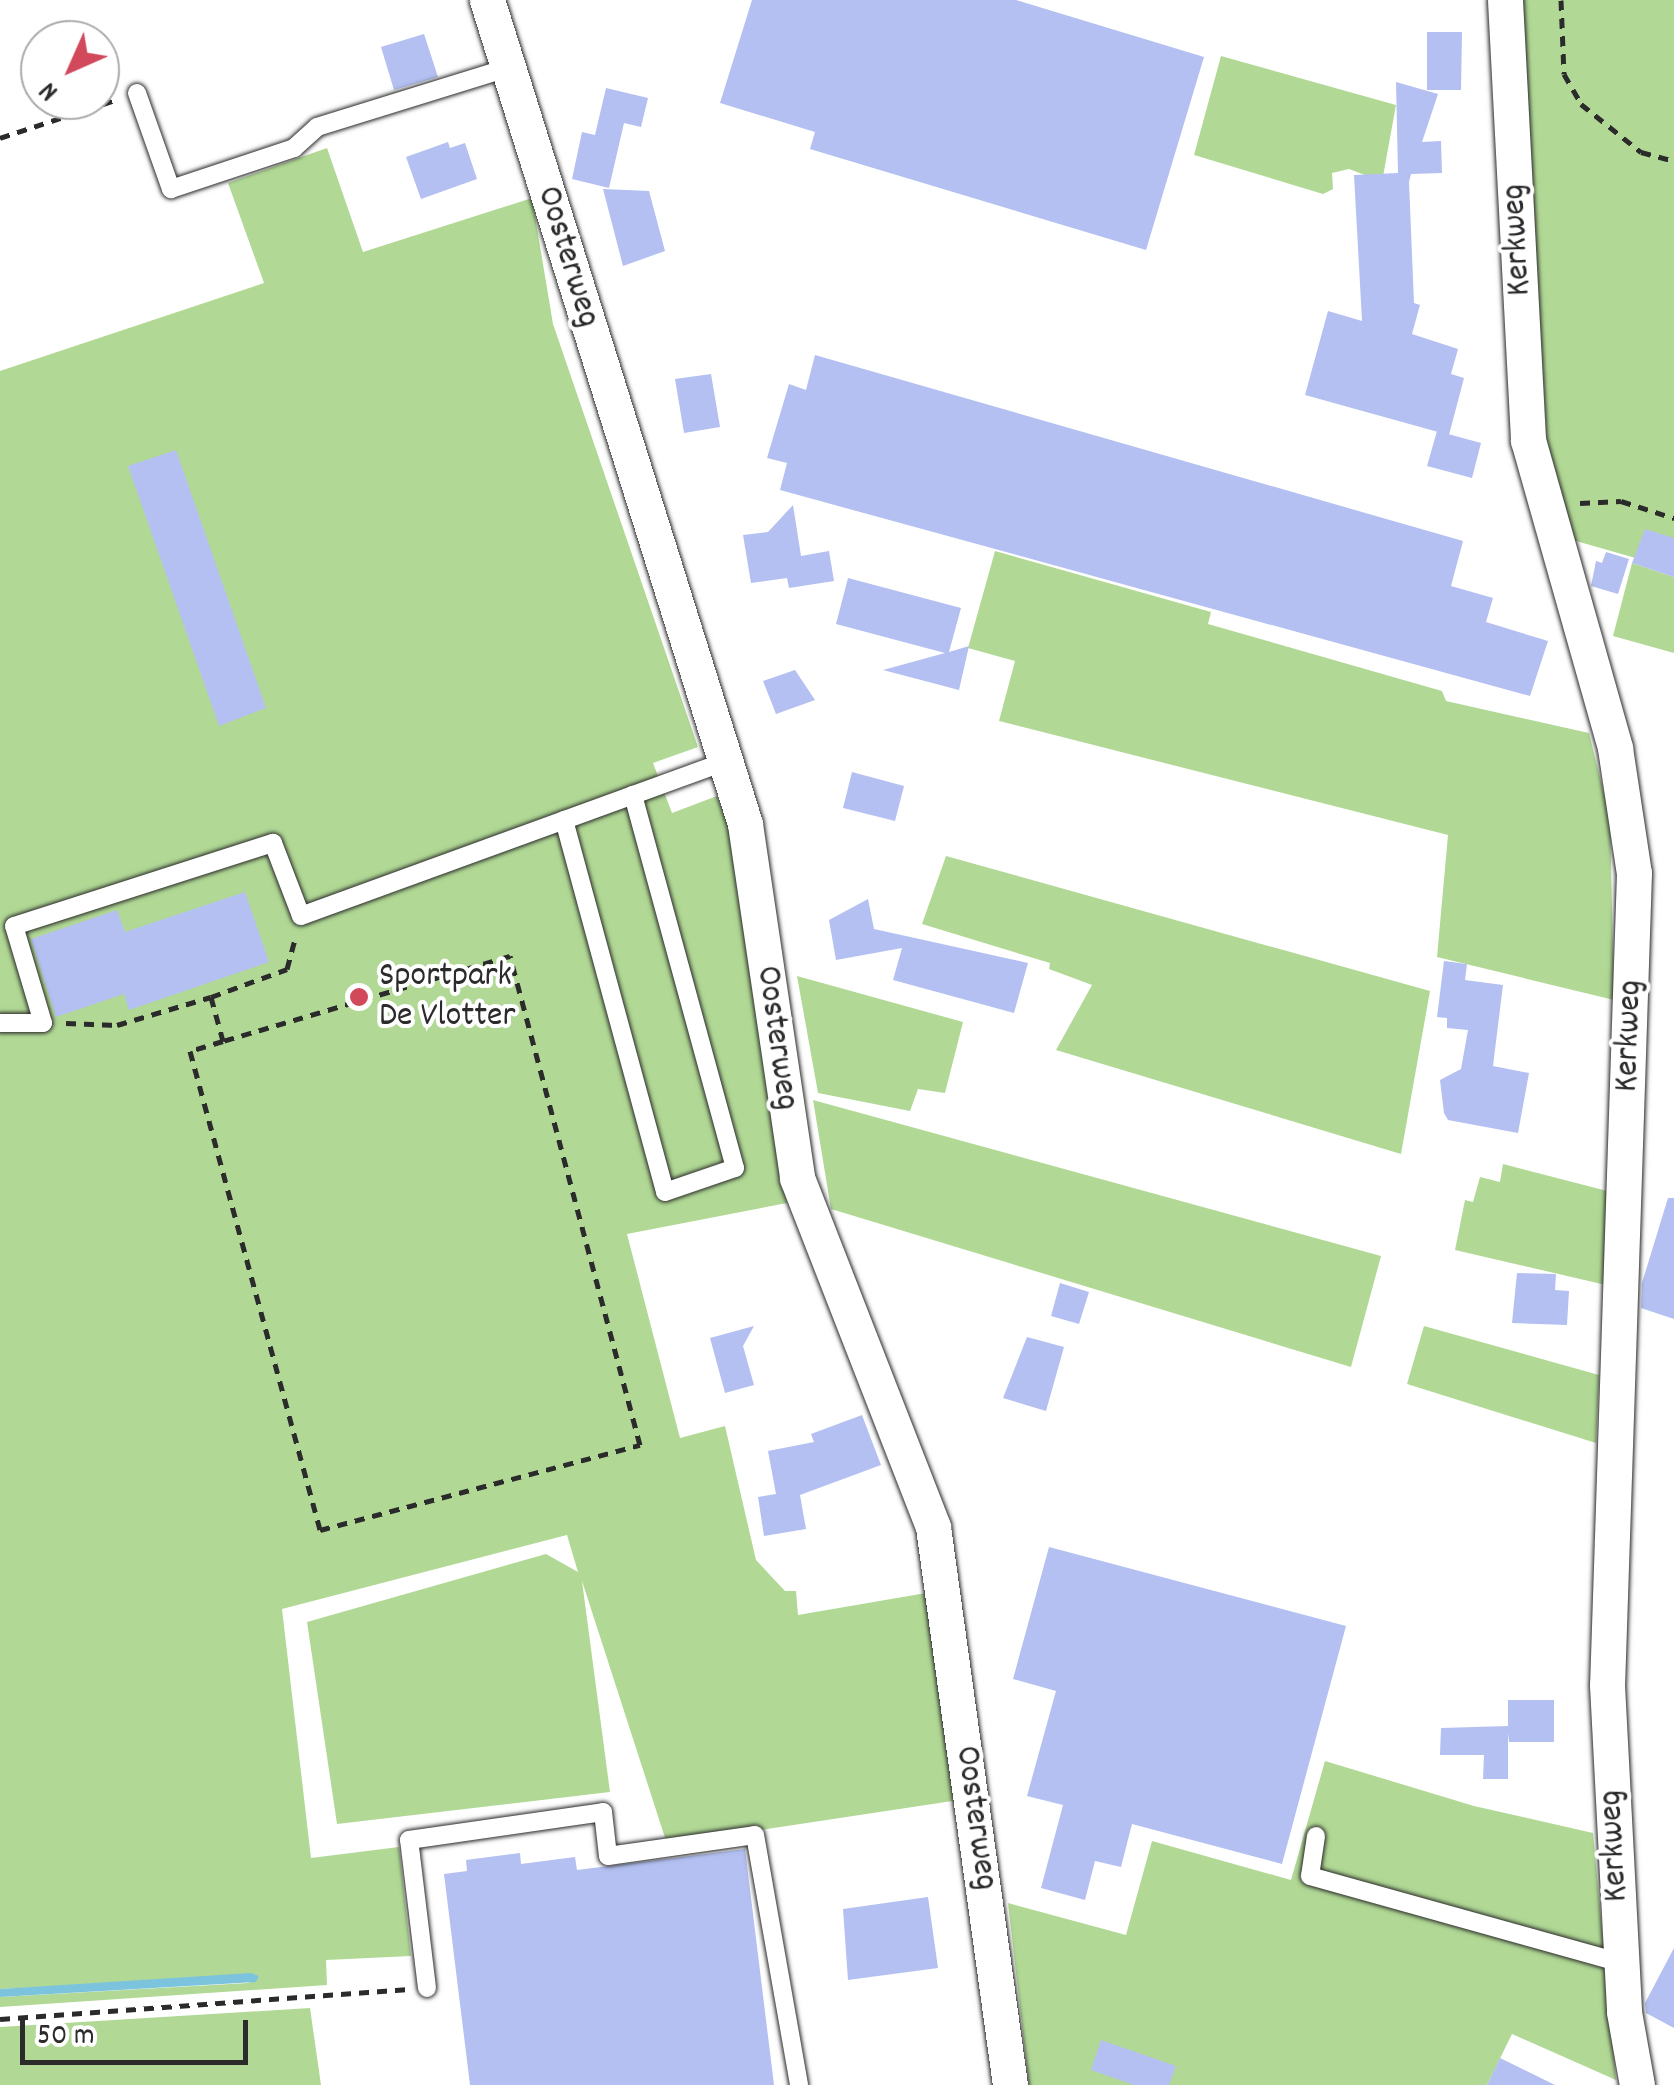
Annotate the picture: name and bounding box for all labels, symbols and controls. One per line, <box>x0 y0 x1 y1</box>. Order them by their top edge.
north arrow <box>20 20 120 120</box>
text: N <box>31 71 69 109</box>
street label: Oosterweg <box>526 182 608 332</box>
street label: Kerkweg <box>1494 183 1542 297</box>
place label: Sportpark De Vlotter <box>379 956 515 1038</box>
street label: Oosterweg <box>745 963 807 1113</box>
street label: Kerkweg <box>1607 979 1653 1093</box>
marker: Sportpark De Vlotter <box>348 986 370 1008</box>
street label: Oosterweg <box>944 1743 1006 1893</box>
street label: Kerkweg <box>1591 1789 1639 1903</box>
scale bar <box>25 2000 252 2062</box>
text: 50 m <box>37 2016 95 2059</box>

